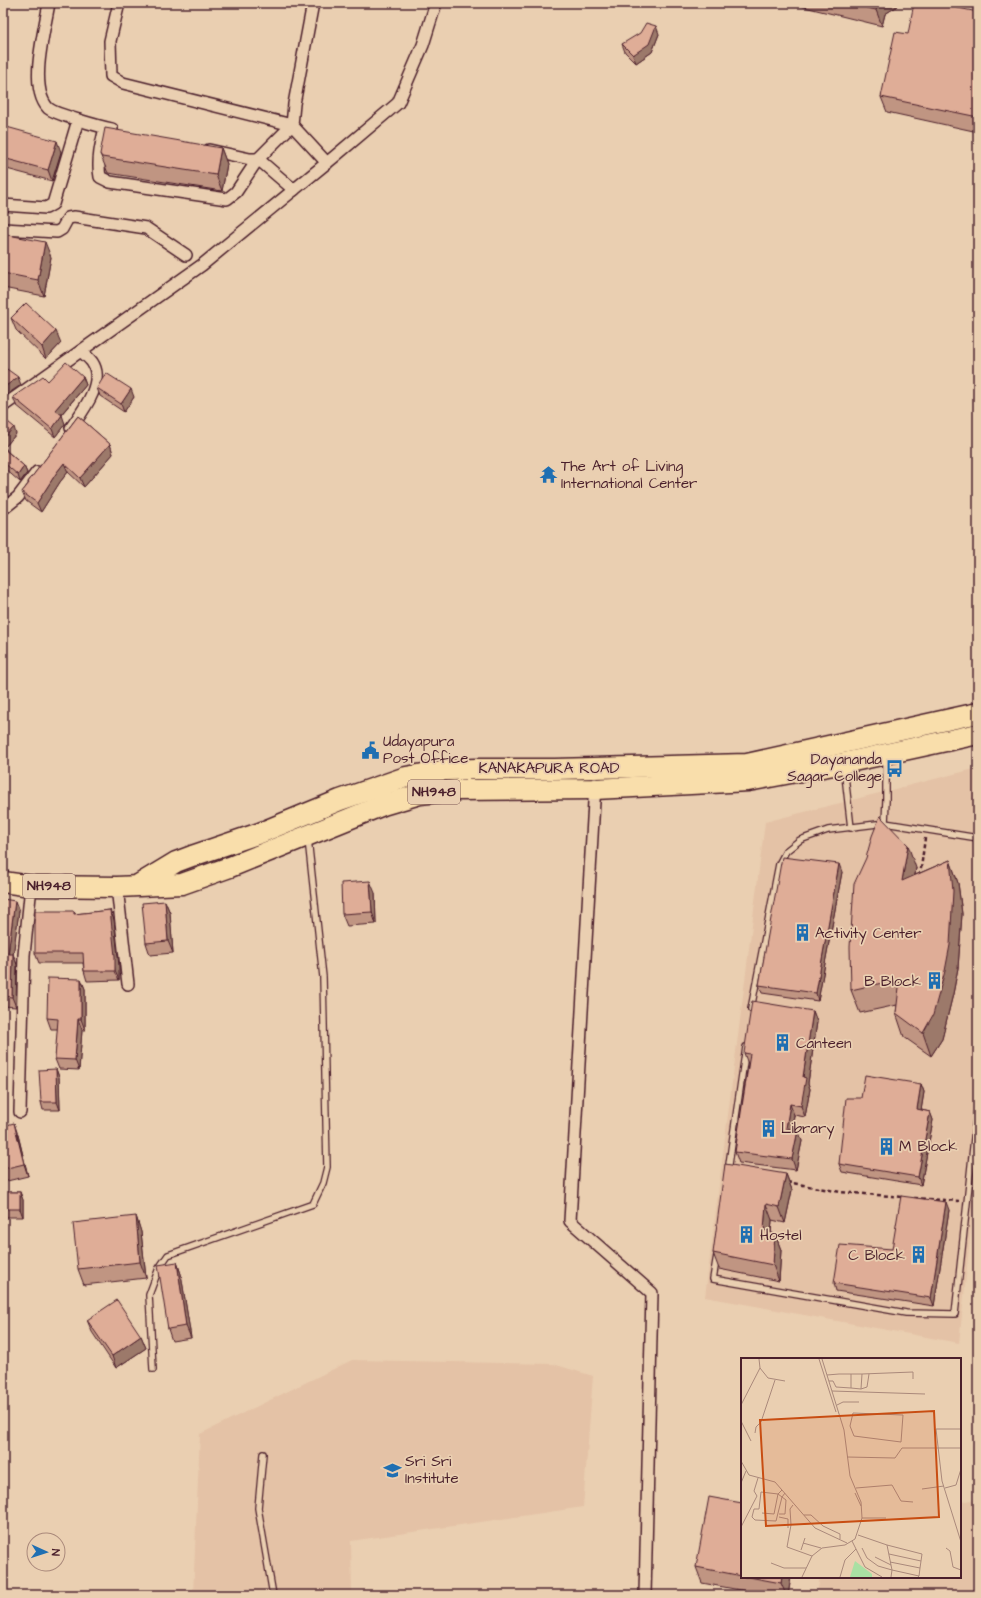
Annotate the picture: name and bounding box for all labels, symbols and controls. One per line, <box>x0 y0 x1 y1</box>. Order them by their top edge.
place label: The Art of Living International Center <box>561 456 697 494</box>
temple icon: The Art of Living International Center <box>538 465 558 485</box>
place label: Udayapura Post Office <box>383 731 468 769</box>
public building icon: Udayapura Post Office <box>360 740 380 760</box>
place label: Dayananda Sagar College <box>787 749 882 788</box>
street label: KANAKAPURA ROAD <box>479 758 620 779</box>
bus stop icon: Dayananda Sagar College <box>885 758 905 778</box>
road number: NH948 <box>408 780 460 804</box>
road number: NH948 <box>23 874 75 898</box>
building icon: Activity Center <box>792 923 812 943</box>
place label: Activity Center <box>815 923 921 945</box>
place label: B Block <box>864 971 921 992</box>
building icon: B Block <box>924 971 944 991</box>
building icon: Canteen <box>773 1033 793 1053</box>
place label: Canteen <box>796 1033 852 1054</box>
building icon: Library <box>758 1118 778 1138</box>
place label: Library <box>781 1118 835 1140</box>
building icon: M Block <box>876 1136 896 1156</box>
place label: M Block <box>899 1136 958 1157</box>
building icon: Hostel <box>737 1225 757 1245</box>
place label: Hostel <box>760 1225 802 1246</box>
place label: C Block <box>848 1245 905 1266</box>
building icon: C Block <box>908 1245 928 1265</box>
inset map <box>741 1358 961 1578</box>
place label: Sri Sri Institute <box>405 1451 459 1489</box>
school or university icon: Sri Sri Institute <box>382 1460 402 1480</box>
north arrow <box>26 1532 66 1572</box>
text: N <box>48 1549 63 1556</box>

